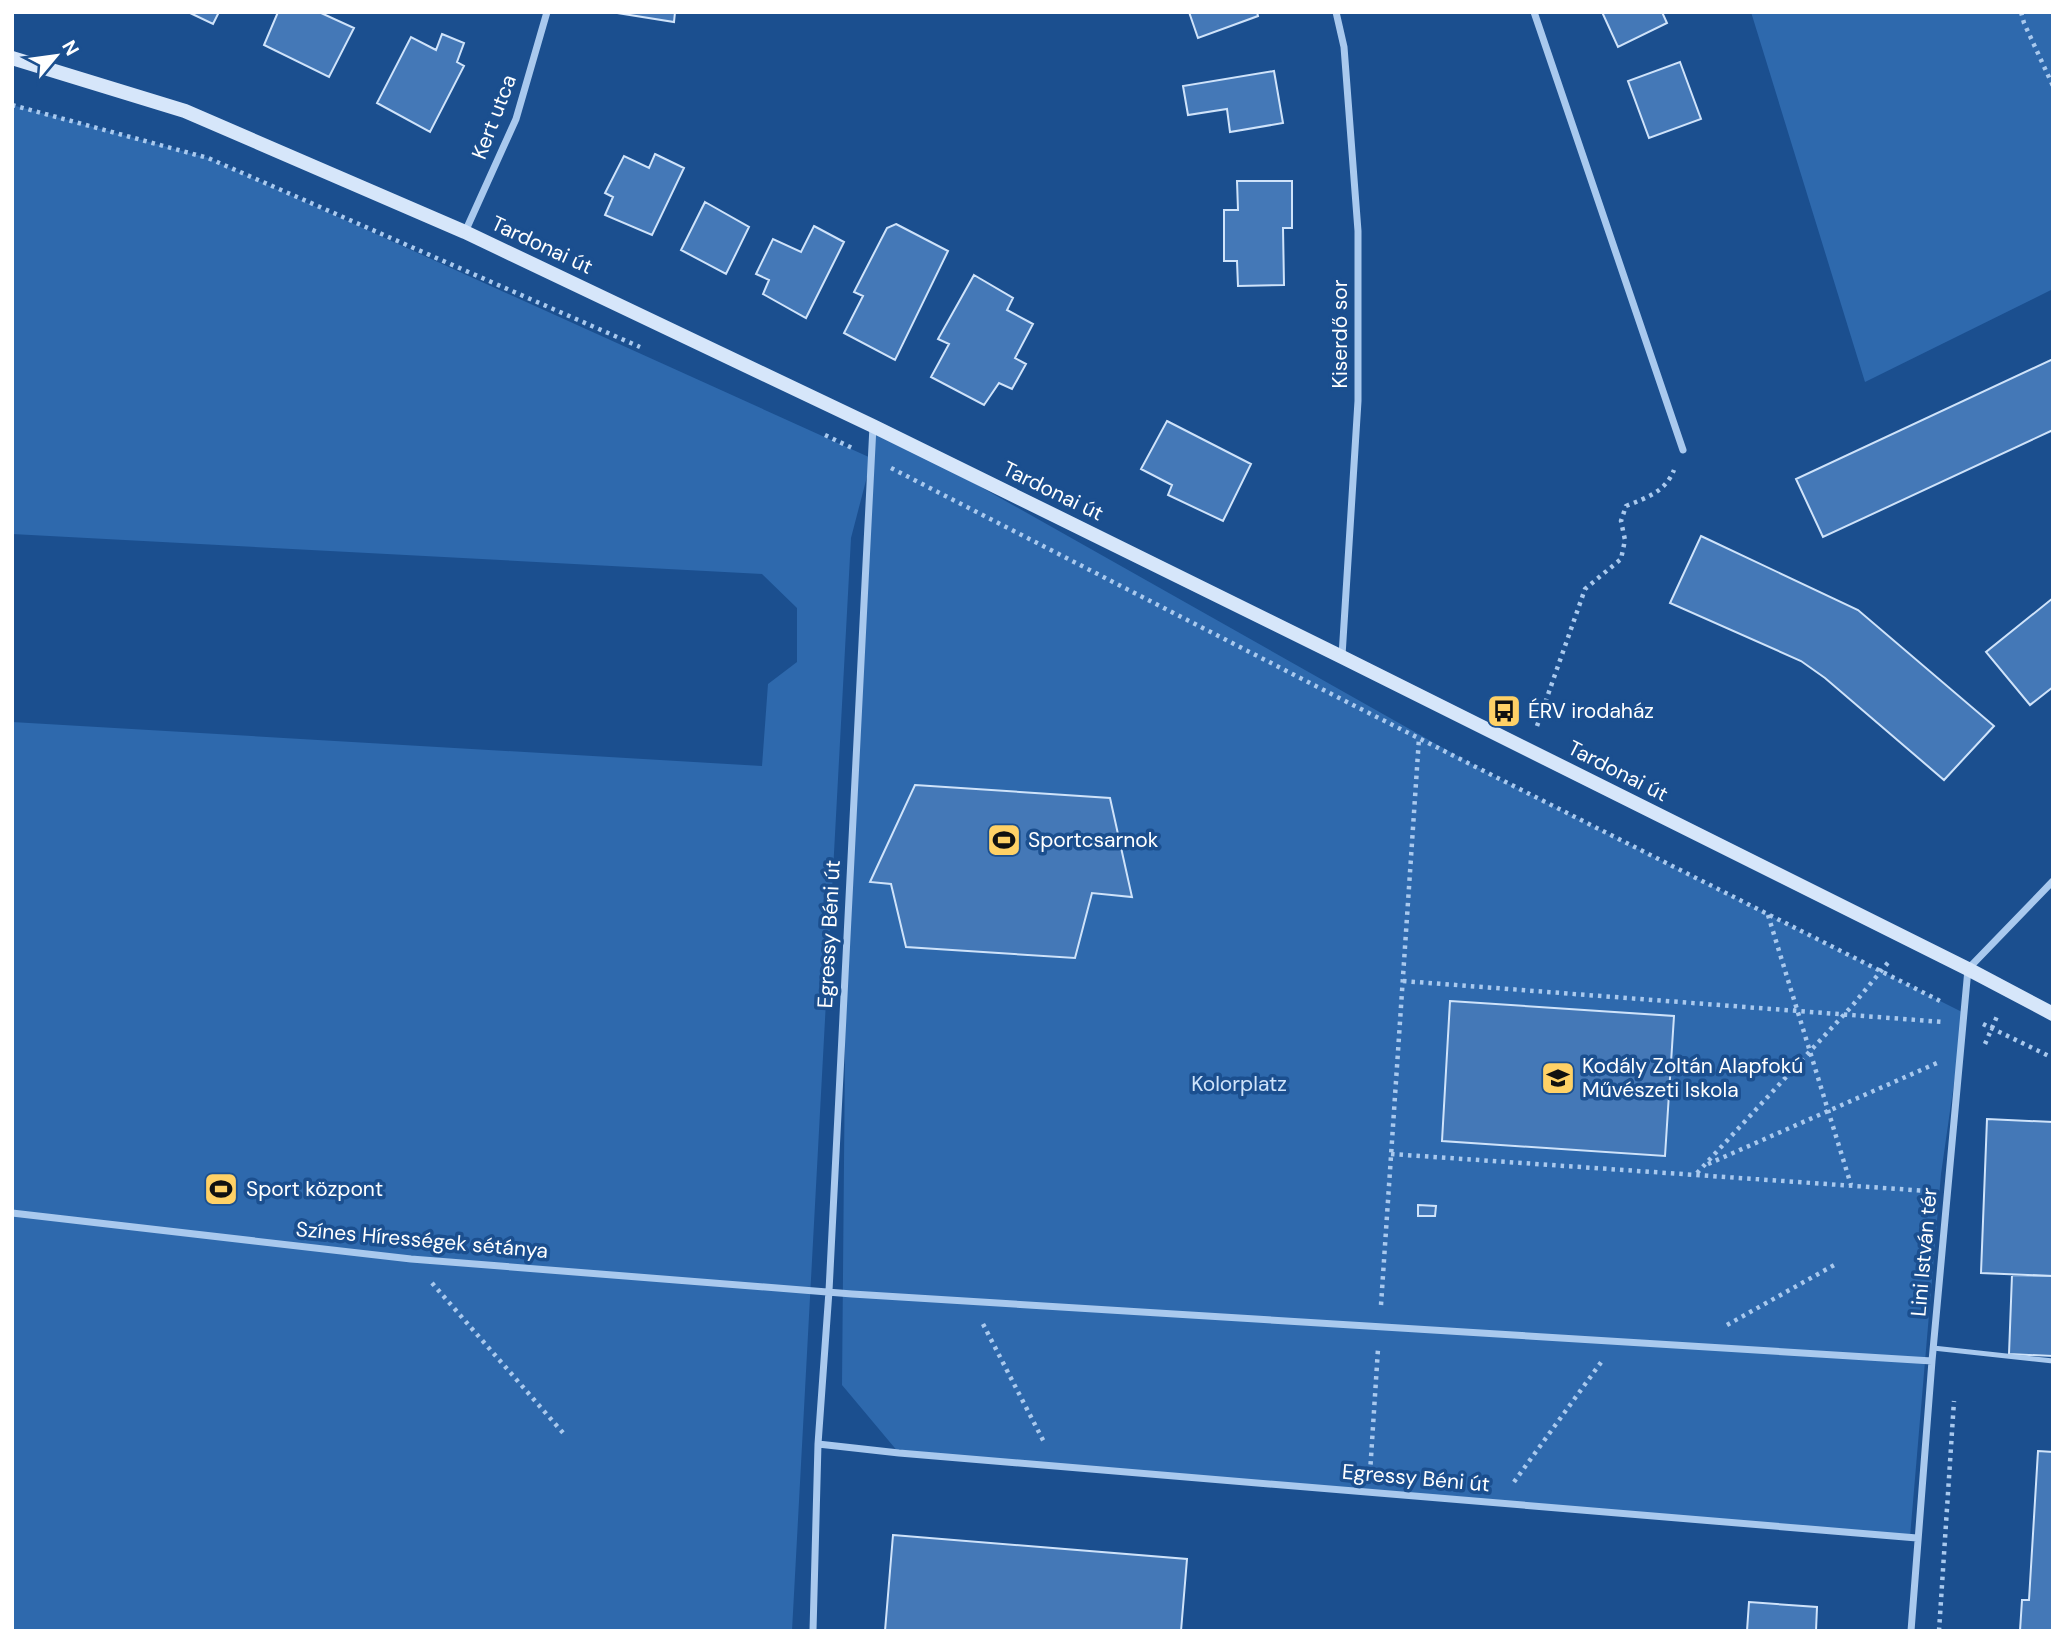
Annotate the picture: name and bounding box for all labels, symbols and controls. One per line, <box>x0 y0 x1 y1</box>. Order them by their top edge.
north arrow <box>21 21 91 91</box>
text: N <box>56 36 85 60</box>
street label: Kert utca <box>465 71 523 163</box>
street label: Tardonai út <box>487 209 597 281</box>
street label: Kiserdő sor <box>1326 279 1354 389</box>
street label: Tardonai út <box>998 455 1108 527</box>
bus stop icon: ÉRV irodaház <box>1485 692 1523 730</box>
place label: ÉRV irodaház <box>1528 697 1654 725</box>
street label: Tardonai út <box>1563 734 1673 808</box>
sports icon: Sportcsarnok <box>985 821 1023 859</box>
place label: Sportcsarnok <box>1028 826 1159 854</box>
street label: Egressy Béni út <box>811 859 847 1009</box>
place label: Kodály Zoltán Alapfokú Művészeti Iskola <box>1582 1052 1803 1104</box>
school or university icon: Kodály Zoltán Alapfokú Művészeti Iskola <box>1539 1059 1577 1097</box>
park label: Kolorplatz <box>1191 1070 1287 1098</box>
sports icon: Sport központ <box>202 1170 240 1208</box>
place label: Sport központ <box>246 1175 383 1203</box>
street label: Lini István tér <box>1904 1186 1944 1318</box>
street label: Színes Hírességek sétánya <box>295 1215 549 1265</box>
street label: Egressy Béni út <box>1341 1458 1491 1498</box>

